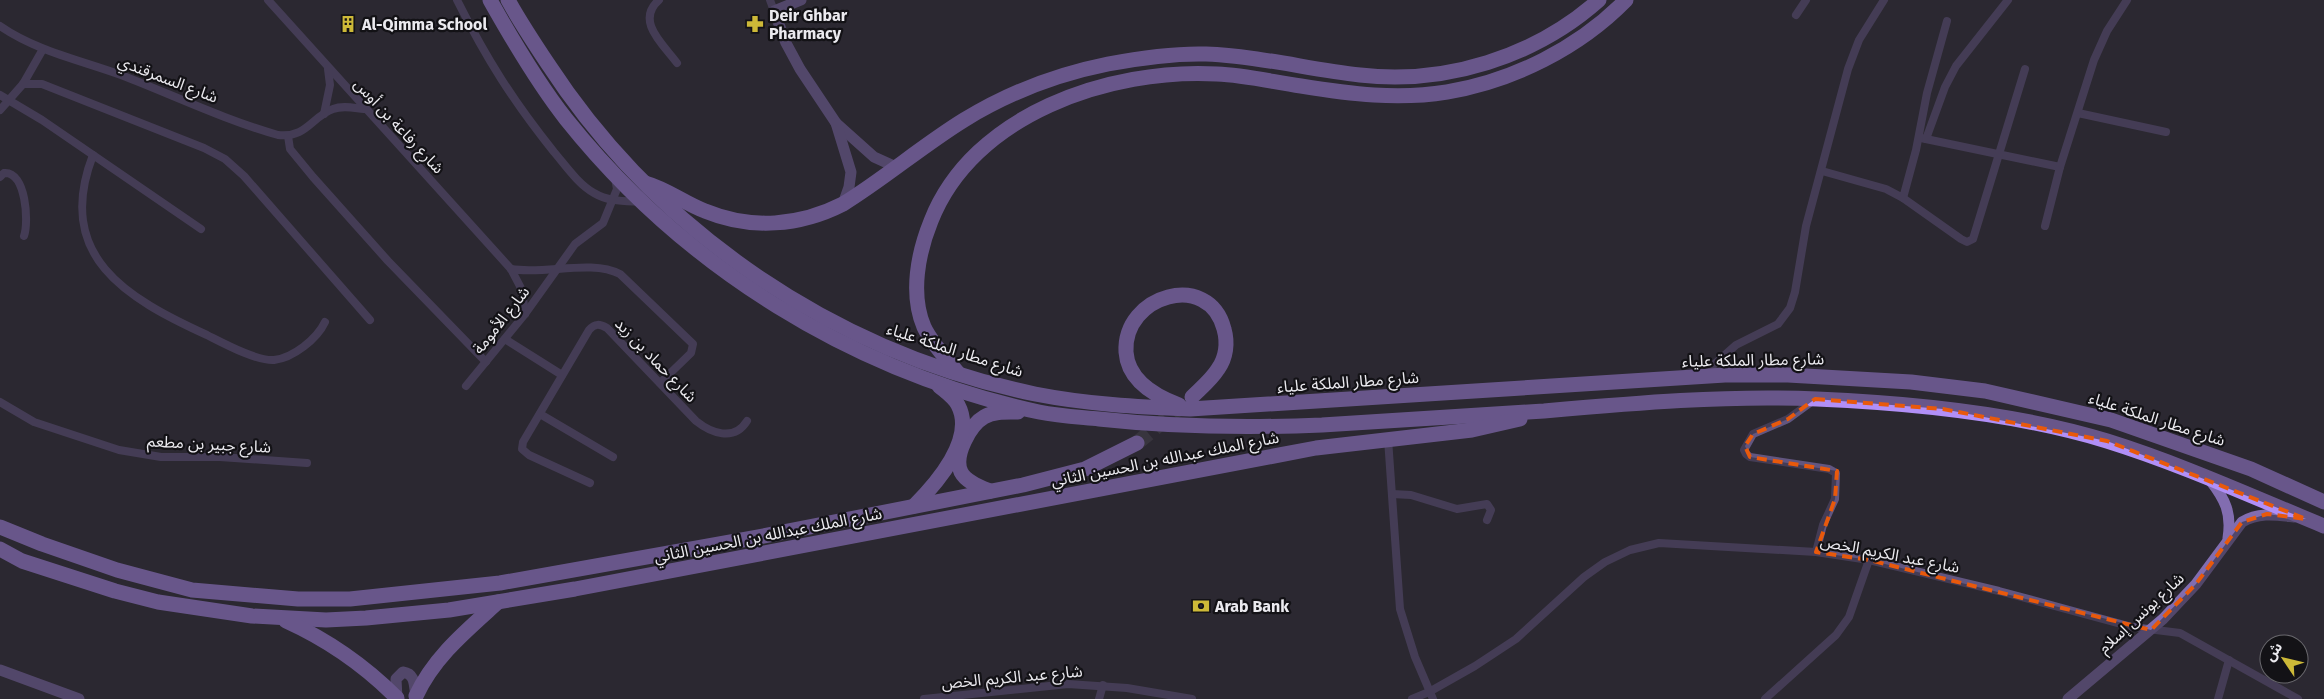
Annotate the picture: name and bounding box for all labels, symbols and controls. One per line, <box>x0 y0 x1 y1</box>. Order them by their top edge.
place label: Deir Ghbar Pharmacy <box>769 6 848 43</box>
building icon: Al-Qimma School <box>338 14 358 34</box>
pharmacy icon: Deir Ghbar Pharmacy <box>745 14 765 34</box>
place label: Al-Qimma School <box>361 15 487 34</box>
street label: شارع السمرقندي <box>114 51 221 110</box>
street label: شارع رفاعة بن أوس <box>348 74 448 180</box>
street label: شارع الأمومة <box>469 282 536 359</box>
street label: شارع حماد بن زيد <box>609 314 701 408</box>
street label: شارع مطار الملكة علياء <box>884 319 1026 384</box>
street label: شارع مطار الملكة علياء <box>1682 349 1824 374</box>
street label: شارع مطار الملكة علياء <box>1276 368 1420 399</box>
street label: شارع مطار الملكة علياء <box>2086 388 2228 453</box>
street label: شارع الملك عبدالله بن الحسين الثاني <box>1049 428 1281 493</box>
street label: شارع جبير بن مطعم <box>146 431 272 460</box>
street label: شارع الملك عبدالله بن الحسين الثاني <box>652 504 884 569</box>
street label: شارع عبد الكريم الخص <box>1818 531 1961 580</box>
street label: شارع يونس إسلام <box>2094 568 2190 660</box>
bank icon: Arab Bank <box>1191 596 1211 616</box>
place label: Arab Bank <box>1214 597 1289 616</box>
north arrow <box>2259 634 2309 684</box>
text: ش <box>2261 639 2286 665</box>
street label: شارع عبد الكريم الخص <box>941 661 1084 696</box>

